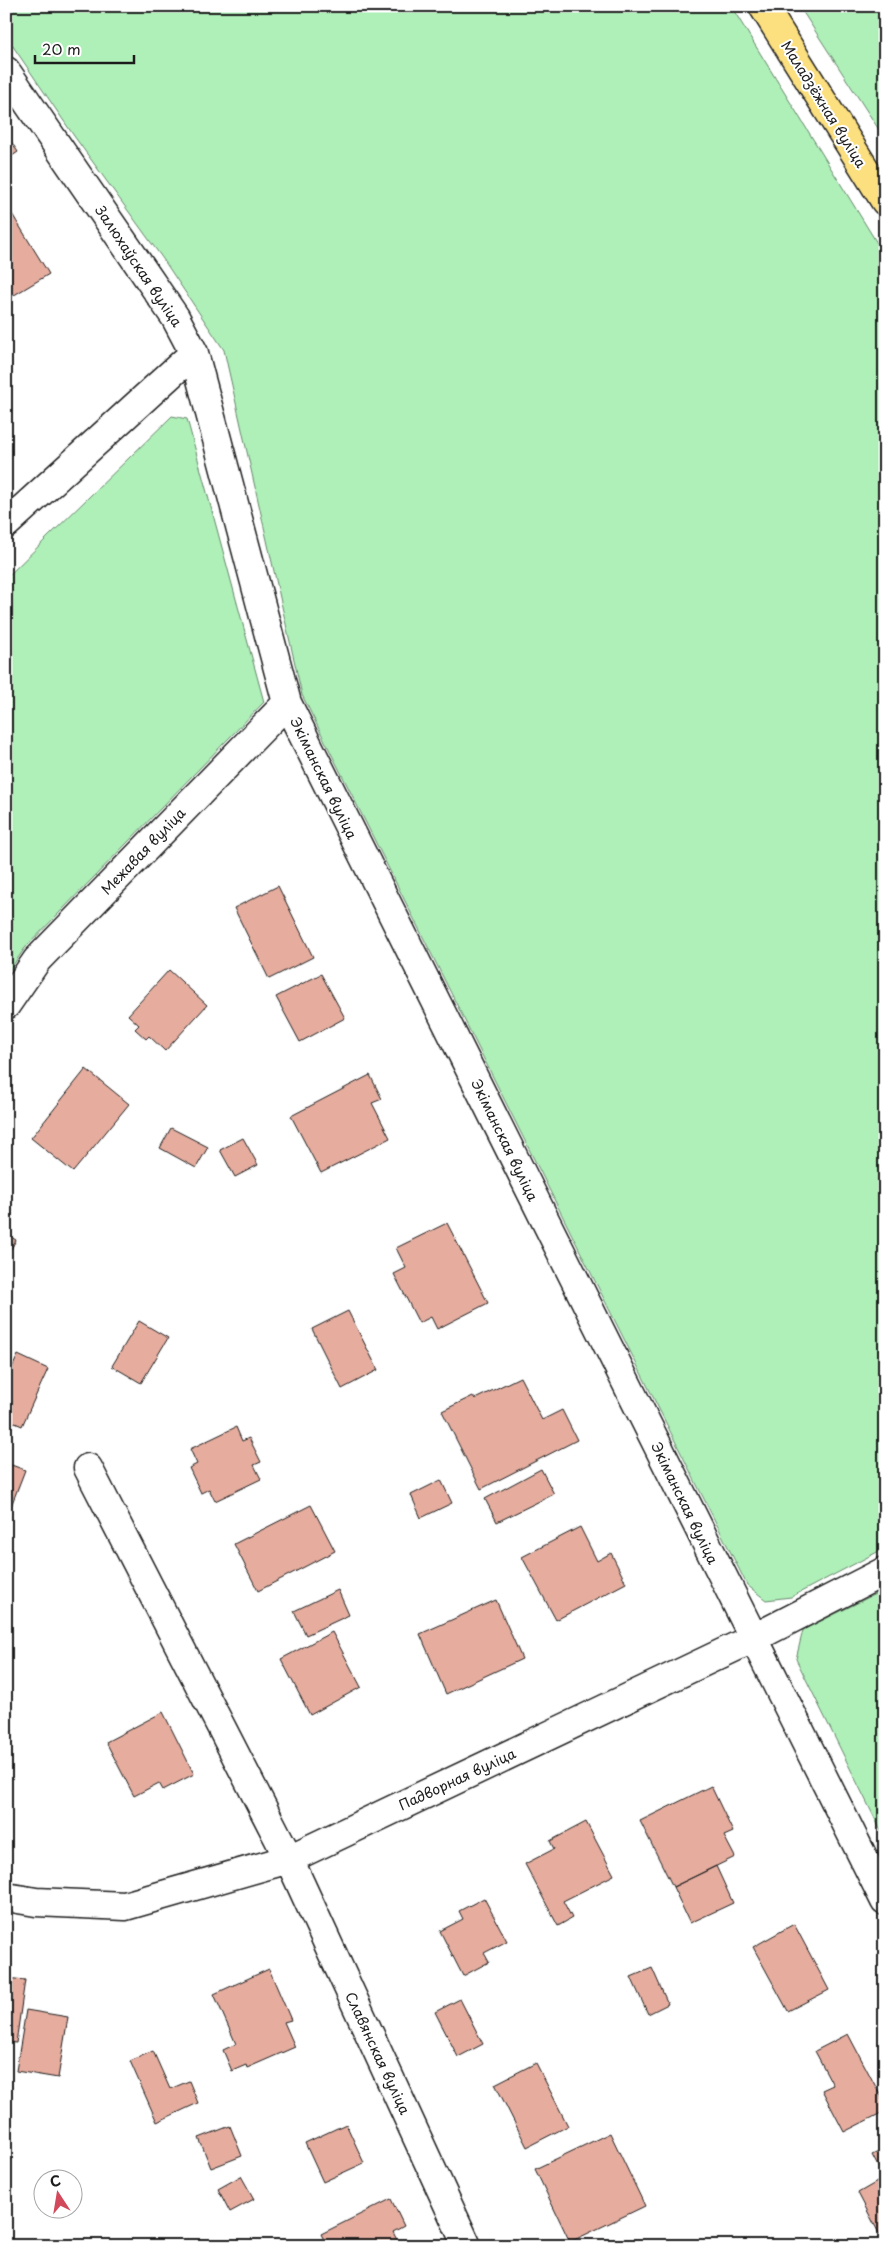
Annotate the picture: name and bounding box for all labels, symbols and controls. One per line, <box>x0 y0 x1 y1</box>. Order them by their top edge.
scale bar <box>35 32 134 64</box>
street label: Маладзёжная вуліца <box>776 36 872 172</box>
text: 20 m <box>42 37 81 60</box>
street label: Залюхаўская вуліца <box>90 200 188 331</box>
street label: Экіманская вуліца <box>285 713 363 843</box>
street label: Межавая вуліца <box>96 802 190 899</box>
street label: Экіманская вуліца <box>466 1075 544 1205</box>
street label: Экіманская вуліца <box>646 1438 724 1568</box>
street label: Падворная вуліца <box>395 1742 519 1815</box>
street label: Славянская вуліца <box>340 1988 416 2118</box>
text: С <box>48 2169 63 2192</box>
north arrow <box>32 2170 82 2220</box>

